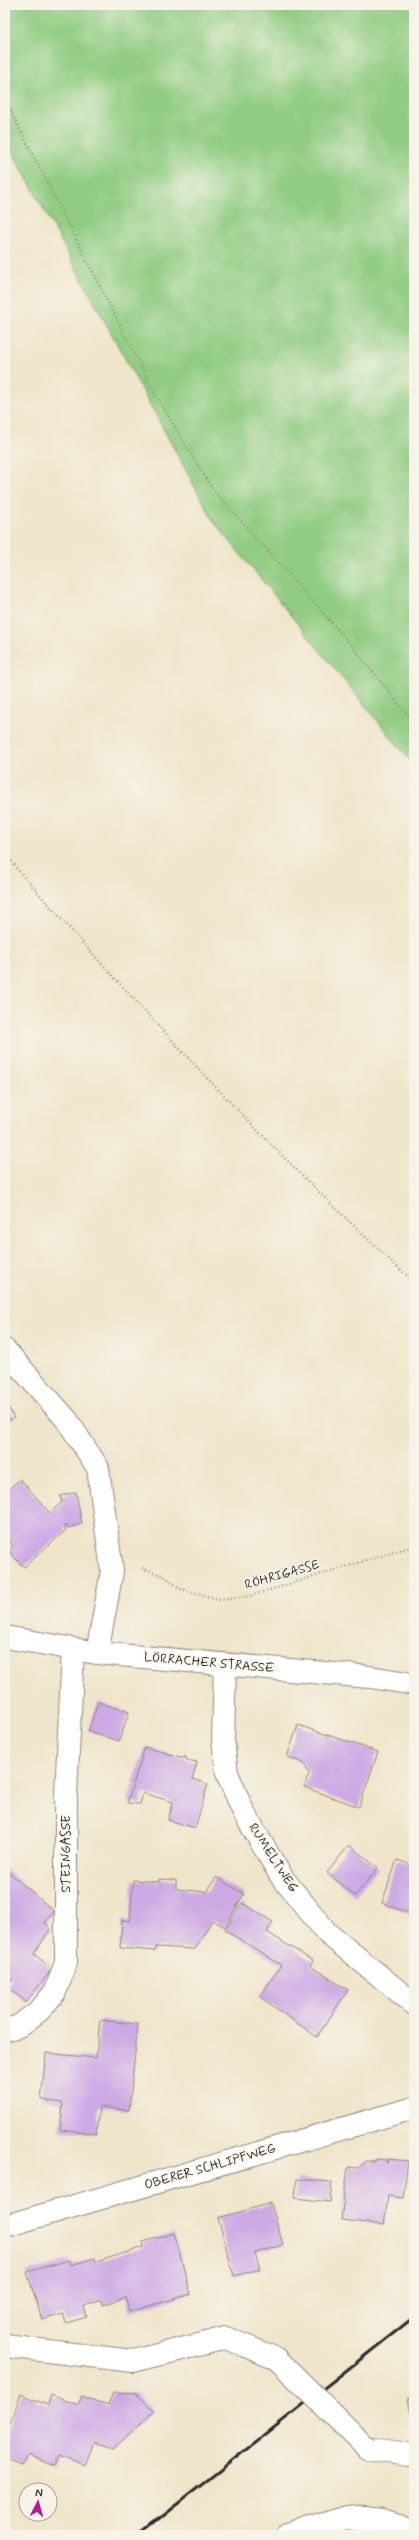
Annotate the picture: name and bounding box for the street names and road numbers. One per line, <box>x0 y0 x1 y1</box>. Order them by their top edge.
street label: RÖHRIGASSE <box>243 1556 322 1594</box>
street label: LÖRRACHER STRASSE <box>143 1649 275 1677</box>
street label: STEINGASSE <box>58 1815 75 1893</box>
street label: RUMELTWEG <box>244 1820 302 1896</box>
street label: OBERER SCHLIPFWEG <box>142 2140 278 2194</box>

